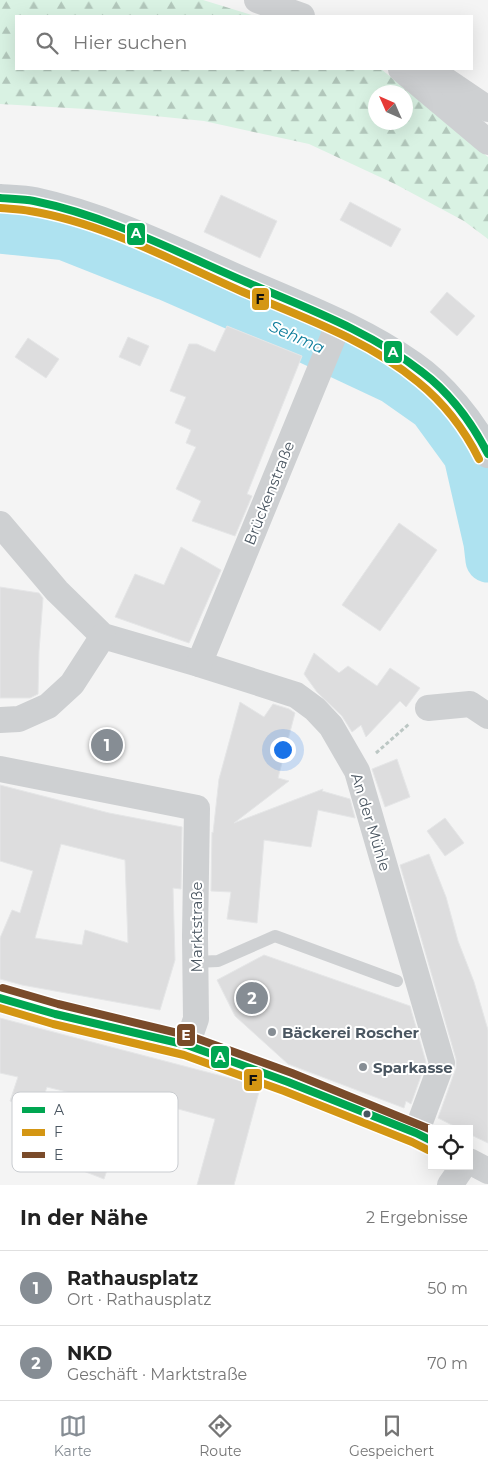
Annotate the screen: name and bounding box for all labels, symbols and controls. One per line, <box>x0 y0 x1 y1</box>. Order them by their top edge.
search box <box>15 15 473 70</box>
icon: search <box>33 29 61 57</box>
text: Hier suchen <box>73 31 187 54</box>
north arrow <box>368 85 413 130</box>
line badge: A <box>126 222 146 246</box>
text: A <box>130 224 142 242</box>
line badge: F <box>251 287 270 311</box>
text: F <box>256 290 265 308</box>
water label: Sehma <box>267 316 328 358</box>
line badge: A <box>383 340 403 364</box>
text: A <box>387 343 399 361</box>
street label: Brückenstraße <box>240 438 298 548</box>
pin: 1 <box>91 726 123 764</box>
your location <box>270 737 296 763</box>
street label: An der Mühle <box>347 771 395 873</box>
street label: Marktstraße <box>187 882 206 972</box>
pin: 2 <box>236 979 268 1017</box>
line badge: E <box>176 1023 196 1047</box>
place label: Bäckerei Roscher <box>282 1023 420 1042</box>
text: E <box>181 1026 191 1044</box>
marker: Bäckerei Roscher <box>266 1026 278 1038</box>
line badge: A <box>210 1045 230 1069</box>
text: A <box>214 1048 226 1066</box>
place label: Sparkasse <box>373 1058 453 1077</box>
marker: Sparkasse <box>357 1061 369 1073</box>
line badge: F <box>243 1068 263 1092</box>
text: F <box>249 1071 258 1089</box>
legend <box>12 1092 178 1172</box>
text: A <box>54 1101 65 1119</box>
unlabelled marker <box>362 1109 372 1119</box>
text: F <box>54 1123 63 1141</box>
map controls <box>428 1125 473 1170</box>
button: locate <box>428 1125 473 1170</box>
text: E <box>54 1146 63 1164</box>
text: In der Nähe <box>20 1205 148 1230</box>
text: 2 Ergebnisse <box>366 1208 468 1227</box>
text: Rathausplatz <box>67 1267 198 1290</box>
text: 1 <box>33 1279 39 1298</box>
text: 50 m <box>427 1279 468 1298</box>
text: Ort · Rathausplatz <box>67 1290 212 1309</box>
text: NKD <box>67 1342 112 1365</box>
text: 2 <box>31 1354 41 1373</box>
text: 70 m <box>427 1354 468 1373</box>
text: Geschäft · Marktstraße <box>67 1365 247 1384</box>
tab: Karte <box>54 1412 92 1460</box>
tab: Route <box>199 1412 241 1460</box>
tab: Gespeichert <box>349 1412 434 1460</box>

